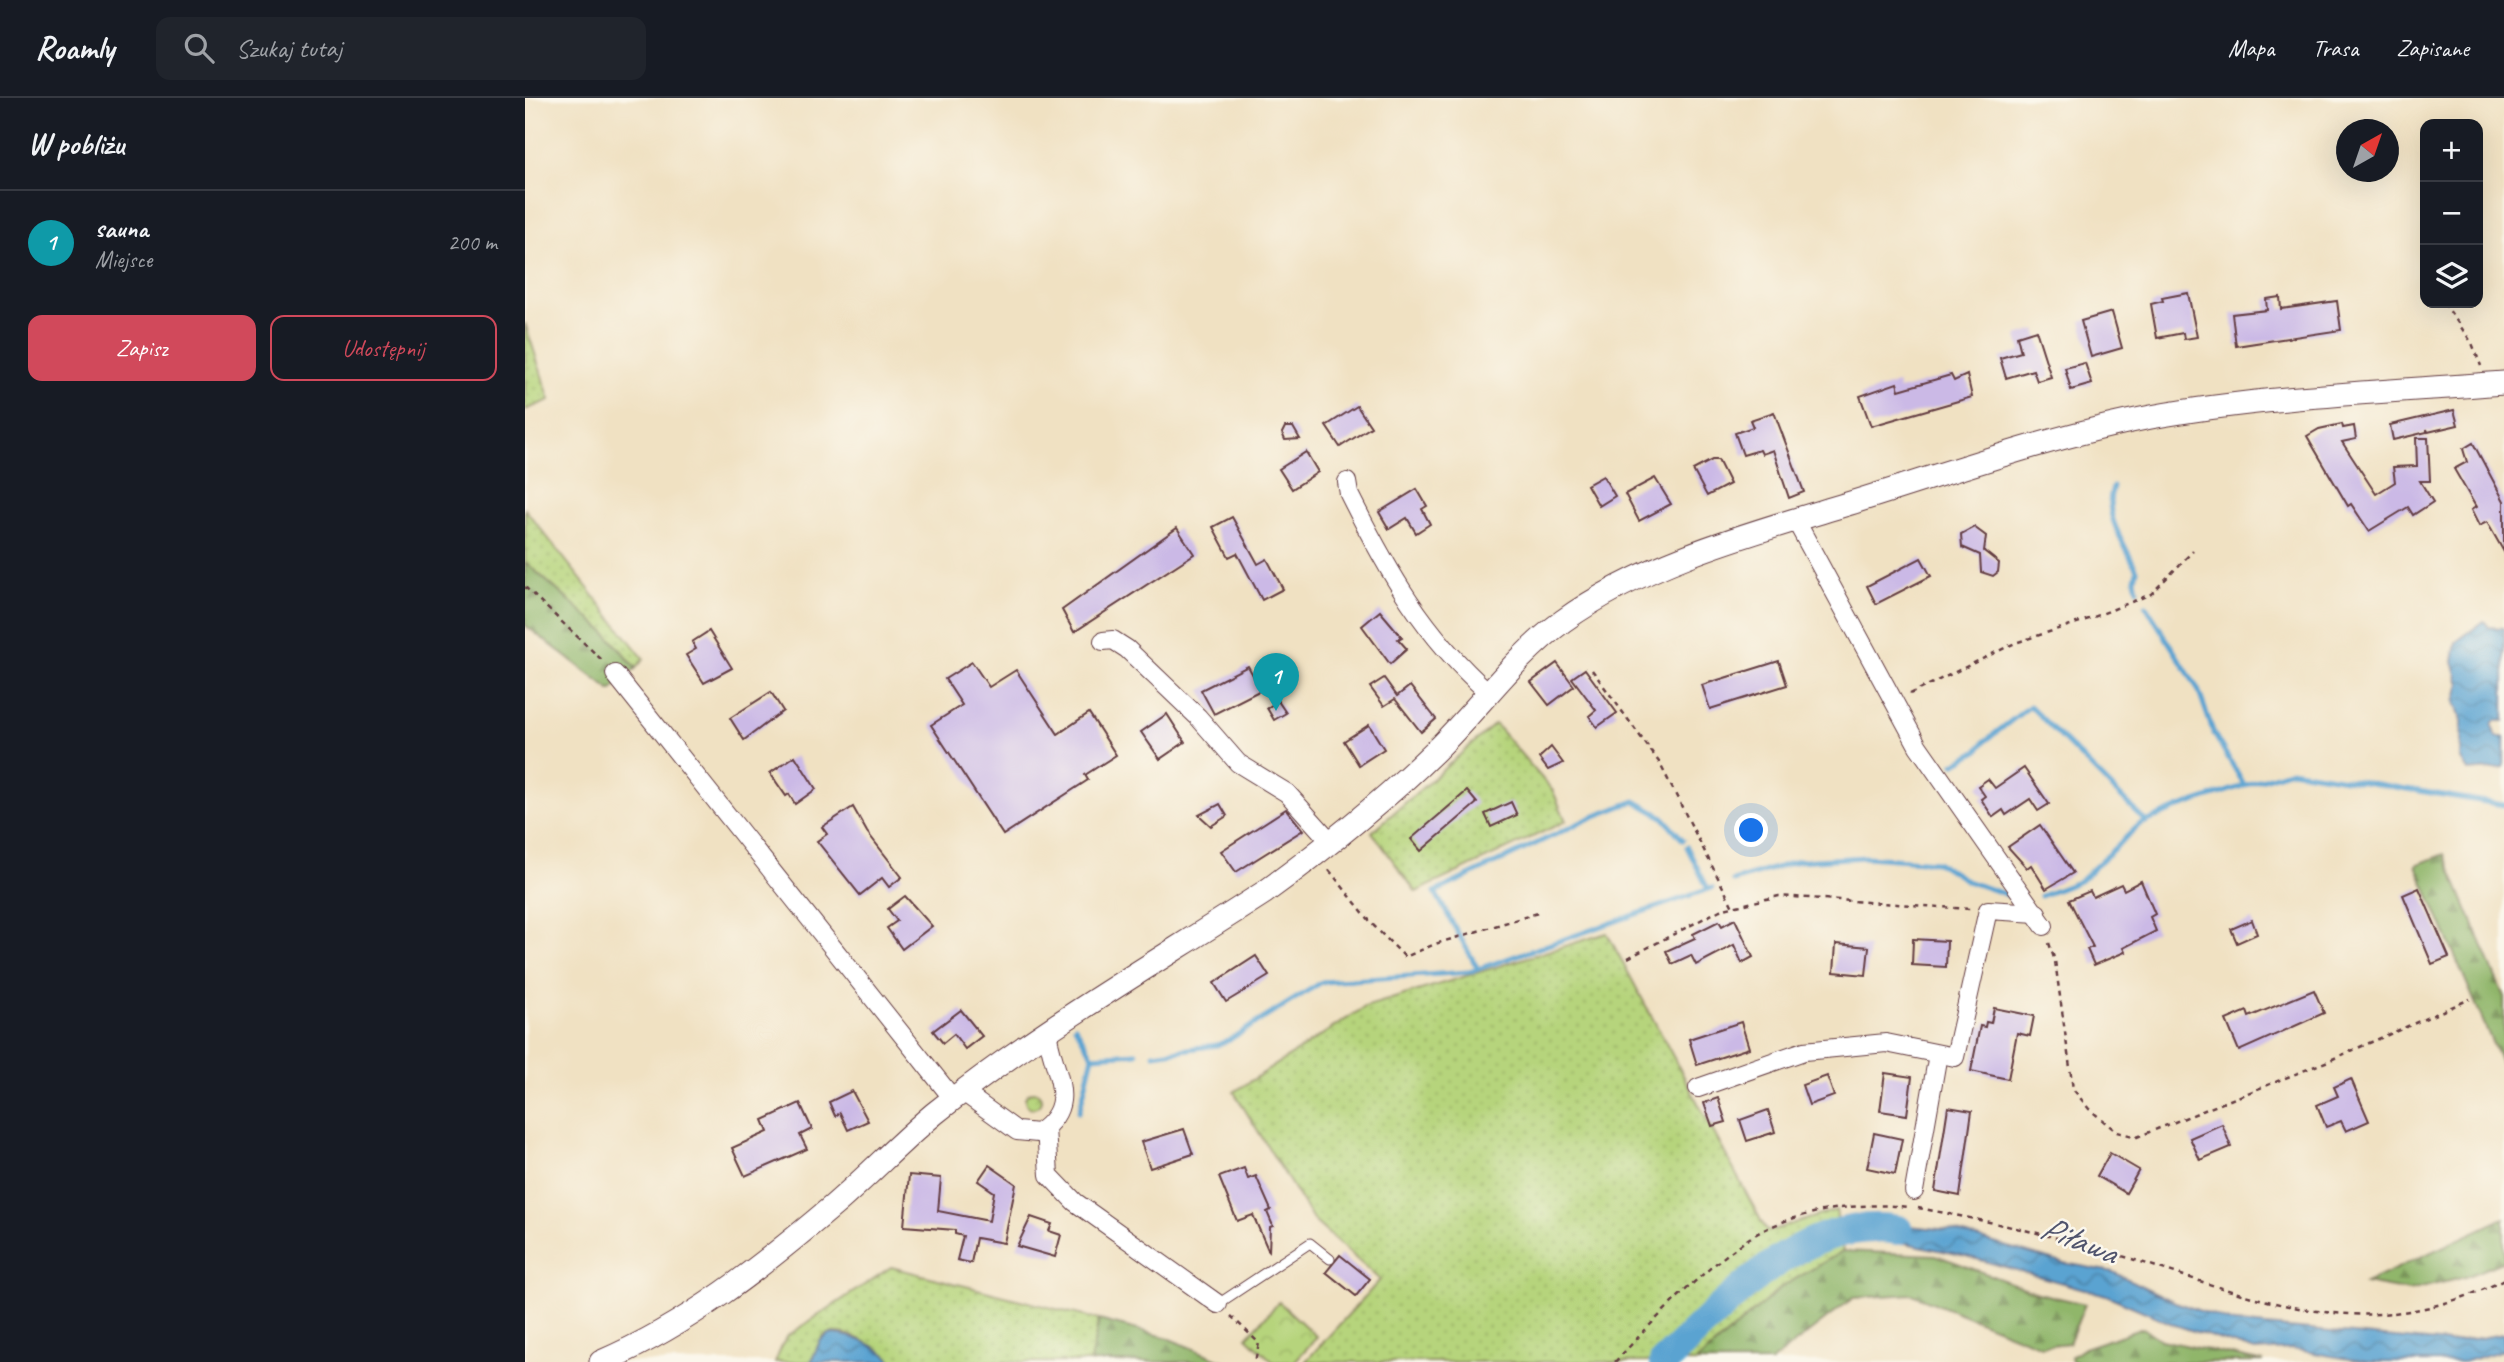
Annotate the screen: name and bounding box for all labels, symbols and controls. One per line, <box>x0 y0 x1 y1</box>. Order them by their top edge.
search box <box>156 17 646 80</box>
text: Roamly <box>35 27 114 69</box>
icon: search <box>180 29 218 67</box>
text: Szukaj tutaj <box>236 32 342 65</box>
text: Mapa <box>2228 33 2274 63</box>
text: Trasa <box>2312 33 2358 63</box>
text: Zapisane <box>2396 33 2469 63</box>
north arrow <box>2336 119 2399 182</box>
map controls <box>2420 119 2483 308</box>
button: + <box>2420 119 2483 182</box>
text: W pobliżu <box>28 125 124 163</box>
button: − <box>2420 182 2483 245</box>
text: sauna <box>95 212 148 245</box>
text: 1 <box>46 228 56 257</box>
text: 200 m <box>448 228 497 257</box>
text: Miejsce <box>95 245 152 274</box>
button: layers <box>2420 245 2483 308</box>
button: Zapisz <box>28 315 256 381</box>
button: Udostępnij <box>270 315 497 381</box>
pin: 1 <box>1253 653 1299 711</box>
your location <box>1734 813 1768 847</box>
water label: Piława <box>2034 1204 2126 1276</box>

